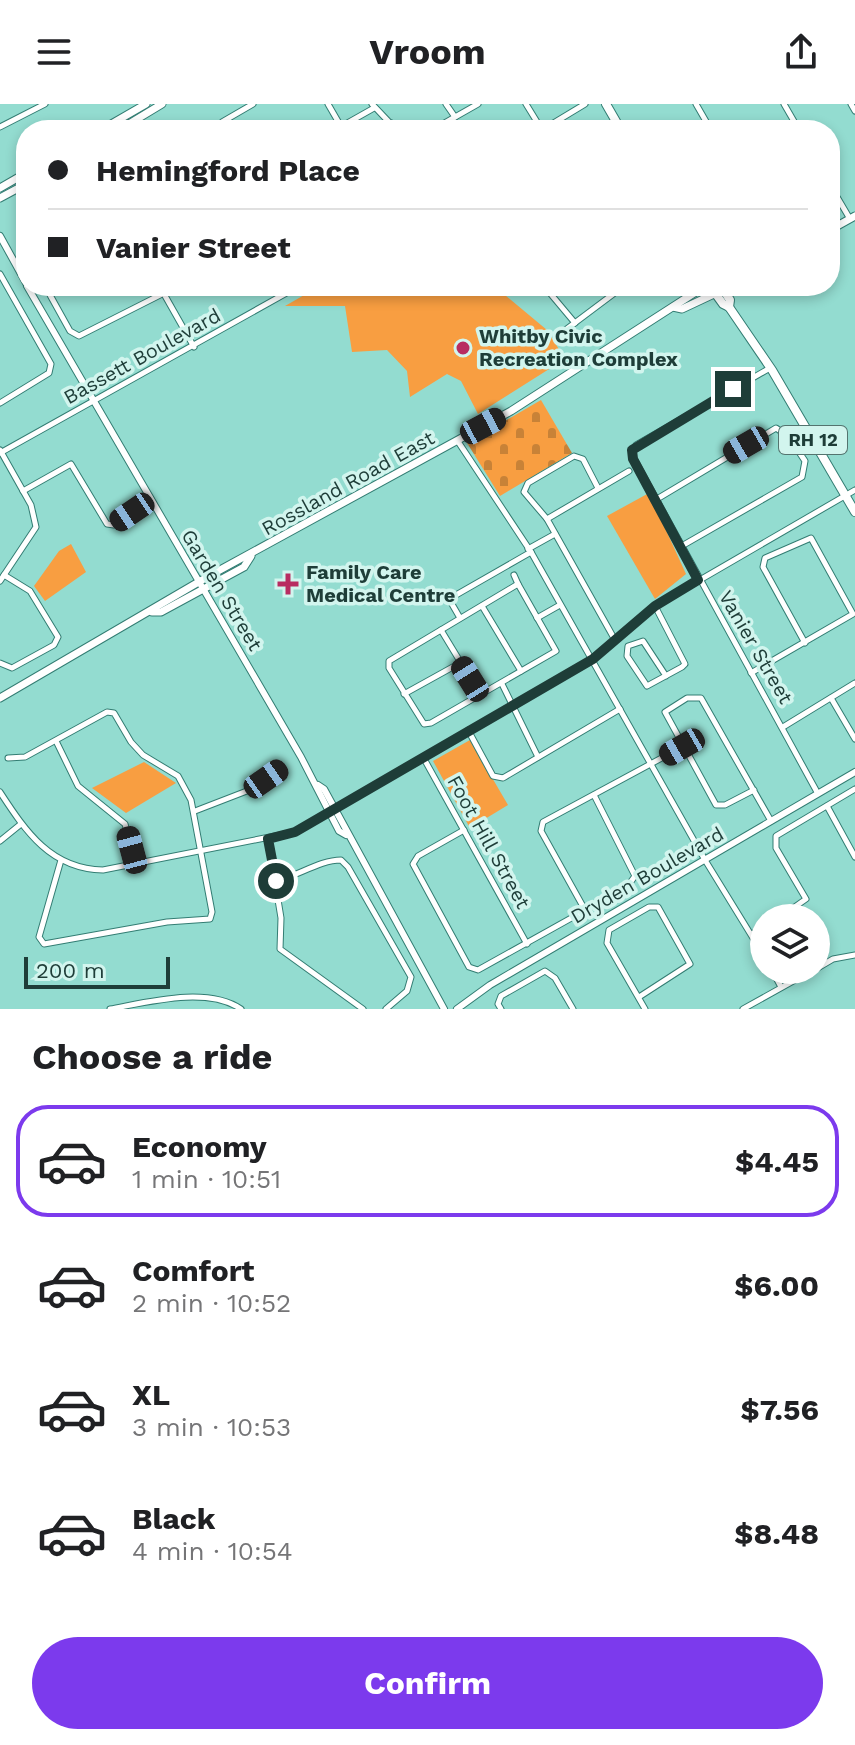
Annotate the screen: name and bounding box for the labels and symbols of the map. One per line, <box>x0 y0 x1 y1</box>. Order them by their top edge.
street label: Bassett Boulevard <box>59 303 225 409</box>
place label: Whitby Civic Recreation Complex <box>479 324 678 371</box>
marker: Whitby Civic Recreation Complex <box>454 339 472 357</box>
route end <box>715 371 751 407</box>
car <box>456 404 510 448</box>
car <box>719 423 773 467</box>
street label: Rossland Road East <box>257 425 439 540</box>
road number: RH 12 <box>779 426 847 454</box>
car <box>105 489 159 535</box>
street label: Garden Street <box>176 525 268 655</box>
place label: Family Care Medical Centre <box>306 560 455 607</box>
marker: Family Care Medical Centre <box>277 573 299 595</box>
street label: Vanier Street <box>714 586 798 709</box>
car <box>447 652 493 706</box>
car <box>655 725 709 769</box>
car <box>239 755 293 803</box>
street label: Foot Hill Street <box>442 771 536 913</box>
street label: Dryden Boulevard <box>566 821 728 929</box>
car <box>114 824 150 876</box>
route start <box>258 863 294 899</box>
scale bar <box>24 953 170 989</box>

